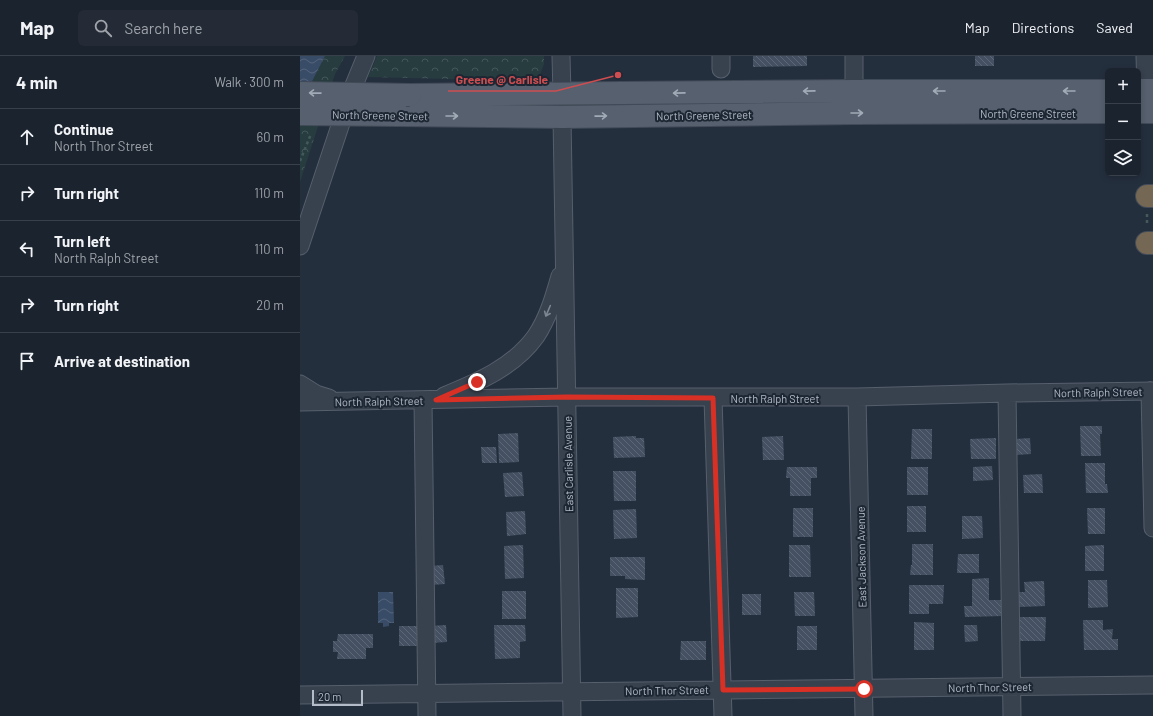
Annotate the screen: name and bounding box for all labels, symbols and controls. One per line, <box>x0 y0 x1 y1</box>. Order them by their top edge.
search box <box>78 10 358 46</box>
text: Map <box>20 16 54 39</box>
icon: search <box>92 17 114 39</box>
text: Search here <box>124 19 202 37</box>
text: Map <box>965 19 990 36</box>
text: Directions <box>1012 19 1074 36</box>
text: Saved <box>1096 19 1133 36</box>
callout: Greene @ Carlisle <box>448 67 556 91</box>
map controls <box>1105 68 1141 176</box>
button: + <box>1105 68 1141 104</box>
text: 4 min <box>16 72 58 92</box>
text: Greene @ Carlisle <box>456 72 549 86</box>
text: Walk · 300 m <box>214 74 284 90</box>
one-way arrow <box>803 87 816 95</box>
one-way arrow <box>933 87 946 95</box>
one-way arrow <box>1063 87 1076 95</box>
one-way arrow <box>309 89 322 97</box>
one-way arrow <box>673 89 686 97</box>
button: − <box>1105 104 1141 140</box>
street label: North Greene Street <box>980 107 1076 120</box>
street label: North Greene Street <box>332 108 428 122</box>
street label: North Greene Street <box>656 108 752 122</box>
one-way arrow <box>850 109 863 117</box>
one-way arrow <box>445 112 458 120</box>
one-way arrow <box>594 112 607 120</box>
text: Continue <box>54 120 114 138</box>
icon: ahead <box>16 126 38 148</box>
text: 60 m <box>257 129 284 145</box>
text: North Thor Street <box>54 138 153 154</box>
button: layers <box>1105 140 1141 176</box>
icon: right <box>16 182 38 204</box>
text: Turn right <box>54 184 119 202</box>
text: 110 m <box>254 185 284 201</box>
text: Turn left <box>54 232 110 250</box>
icon: left <box>16 238 38 260</box>
text: 110 m <box>254 241 284 257</box>
text: North Ralph Street <box>54 250 159 266</box>
icon: right <box>16 294 38 316</box>
text: Turn right <box>54 296 119 314</box>
text: 20 m <box>256 297 284 313</box>
one-way arrow <box>544 305 552 317</box>
icon: arrive <box>16 350 38 372</box>
text: Arrive at destination <box>54 352 190 370</box>
route end <box>468 373 486 391</box>
street label: North Ralph Street <box>1053 385 1143 399</box>
street label: North Ralph Street <box>731 392 819 405</box>
street label: North Ralph Street <box>334 394 424 408</box>
street label: East Carlisle Avenue <box>561 416 575 512</box>
street label: East Jackson Avenue <box>854 506 868 608</box>
route start <box>855 680 873 698</box>
street label: North Thor Street <box>948 680 1032 694</box>
street label: North Thor Street <box>625 683 709 697</box>
scale bar <box>312 688 363 707</box>
text: 20 m <box>318 690 341 703</box>

